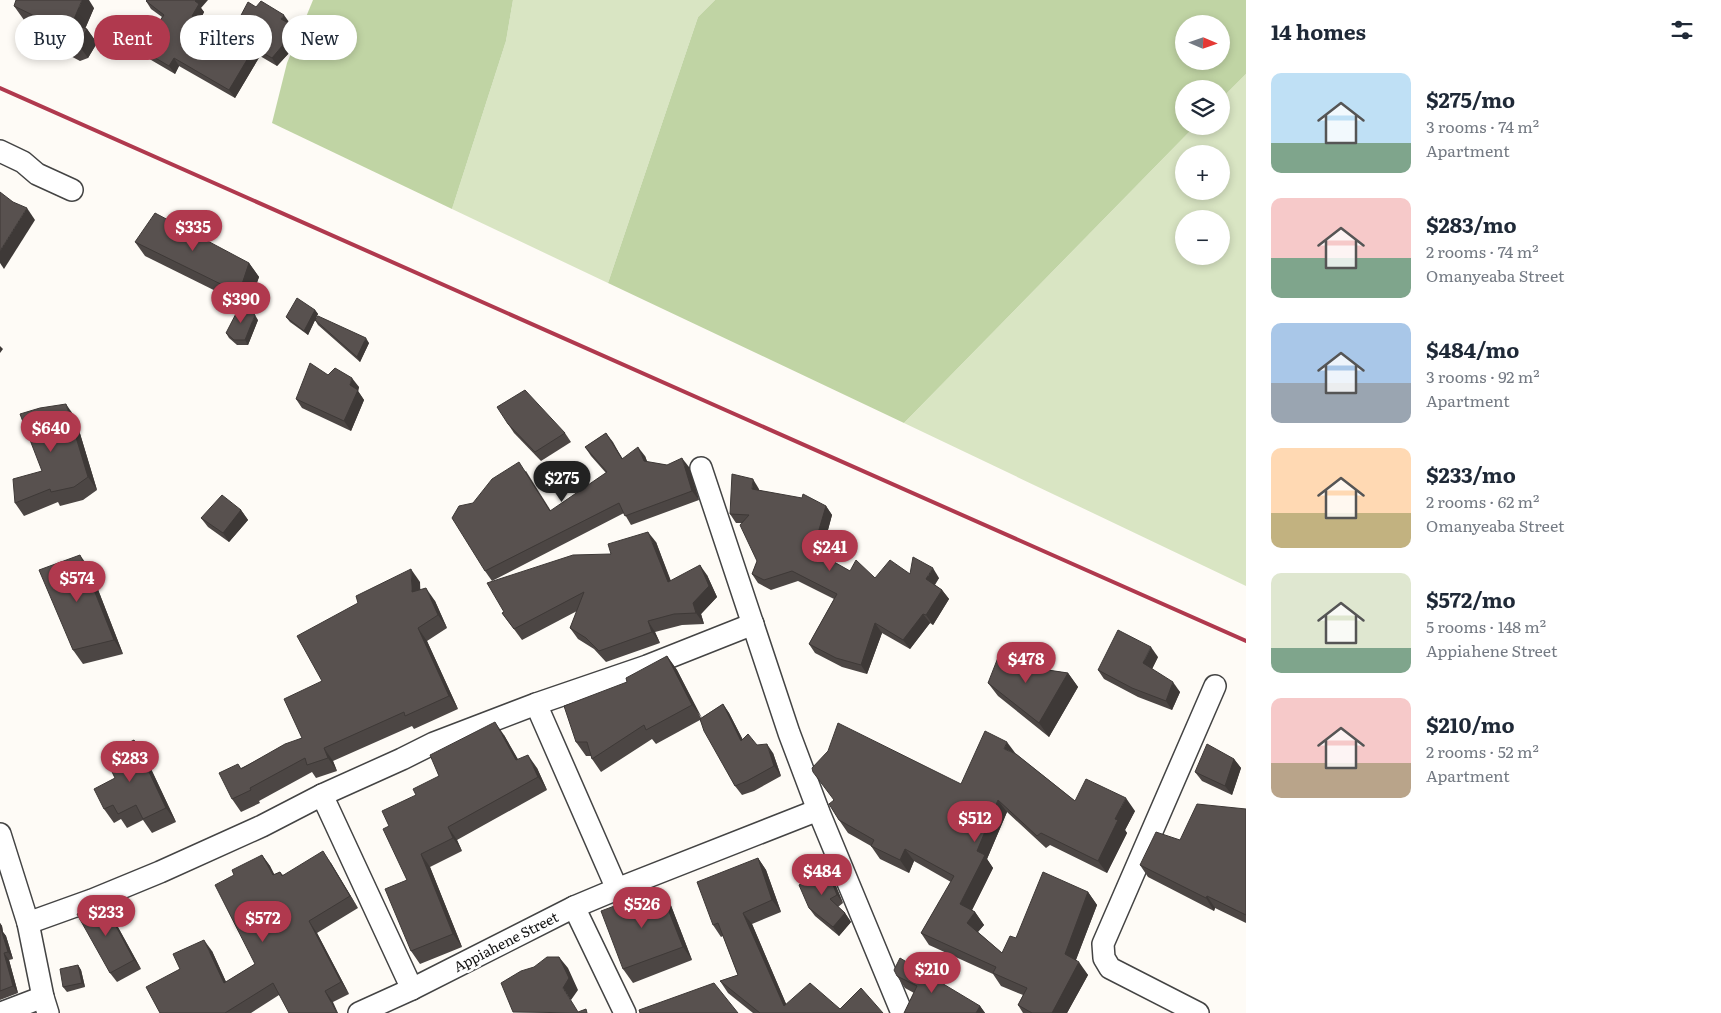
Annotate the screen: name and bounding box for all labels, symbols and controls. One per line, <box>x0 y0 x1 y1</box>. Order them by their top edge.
chip: Buy <box>15 15 84 60</box>
chip: Rent <box>94 15 170 60</box>
chip: Filters <box>180 15 272 60</box>
chip: New <box>282 15 357 60</box>
north arrow <box>1175 15 1230 70</box>
map controls <box>1175 15 1230 265</box>
text: 14 homes <box>1271 15 1366 46</box>
icon: filters <box>1668 16 1696 44</box>
button: layers <box>1175 80 1230 135</box>
text: $275/mo <box>1426 83 1515 114</box>
icon: home <box>1311 93 1371 153</box>
text: 3 rooms · 74 m² <box>1426 114 1539 138</box>
text: Apartment <box>1426 138 1510 162</box>
button: + <box>1175 145 1230 200</box>
text: $283/mo <box>1426 208 1517 239</box>
pin: $335 <box>163 210 223 252</box>
button: − <box>1175 210 1230 265</box>
text: $335 <box>175 214 211 238</box>
icon: home <box>1311 218 1371 278</box>
text: 2 rooms · 74 m² <box>1426 239 1539 263</box>
text: Omanyeaba Street <box>1426 263 1564 287</box>
pin: $390 <box>211 282 271 324</box>
text: $390 <box>222 286 260 310</box>
text: $484/mo <box>1426 333 1519 364</box>
icon: home <box>1311 343 1371 403</box>
text: 3 rooms · 92 m² <box>1426 364 1540 388</box>
text: Apartment <box>1426 388 1510 412</box>
pin: $640 <box>21 410 81 453</box>
text: $640 <box>32 415 70 439</box>
text: $233/mo <box>1426 458 1516 489</box>
pin: $275 <box>532 460 592 503</box>
text: $275 <box>544 465 580 489</box>
icon: home <box>1311 468 1371 528</box>
text: 2 rooms · 62 m² <box>1426 489 1539 513</box>
text: Omanyeaba Street <box>1426 513 1564 537</box>
pin: $241 <box>800 530 860 572</box>
text: $241 <box>813 534 847 558</box>
pin: $574 <box>47 560 107 603</box>
text: $574 <box>59 565 95 589</box>
text: $572/mo <box>1426 583 1516 614</box>
icon: home <box>1311 593 1371 653</box>
text: 5 rooms · 148 m² <box>1426 614 1546 638</box>
text: Appiahene Street <box>1426 638 1557 662</box>
pin: $478 <box>996 642 1056 684</box>
text: $478 <box>1008 646 1044 670</box>
text: $210/mo <box>1426 708 1515 739</box>
icon: home <box>1311 718 1371 778</box>
text: 2 rooms · 52 m² <box>1426 739 1539 763</box>
pin: $283 <box>100 740 160 783</box>
text: $283 <box>112 745 148 769</box>
text: Apartment <box>1426 763 1510 787</box>
pin: $512 <box>945 800 1005 843</box>
text: $512 <box>958 805 992 829</box>
pin: $484 <box>792 854 852 896</box>
text: $484 <box>803 858 841 882</box>
pin: $526 <box>612 886 672 929</box>
text: $526 <box>624 891 660 915</box>
pin: $233 <box>76 894 136 937</box>
text: $233 <box>88 899 124 923</box>
pin: $572 <box>233 900 293 943</box>
text: $572 <box>245 905 281 929</box>
street label: Appiahene Street <box>450 906 562 976</box>
pin: $210 <box>902 952 962 994</box>
text: $210 <box>915 956 949 980</box>

